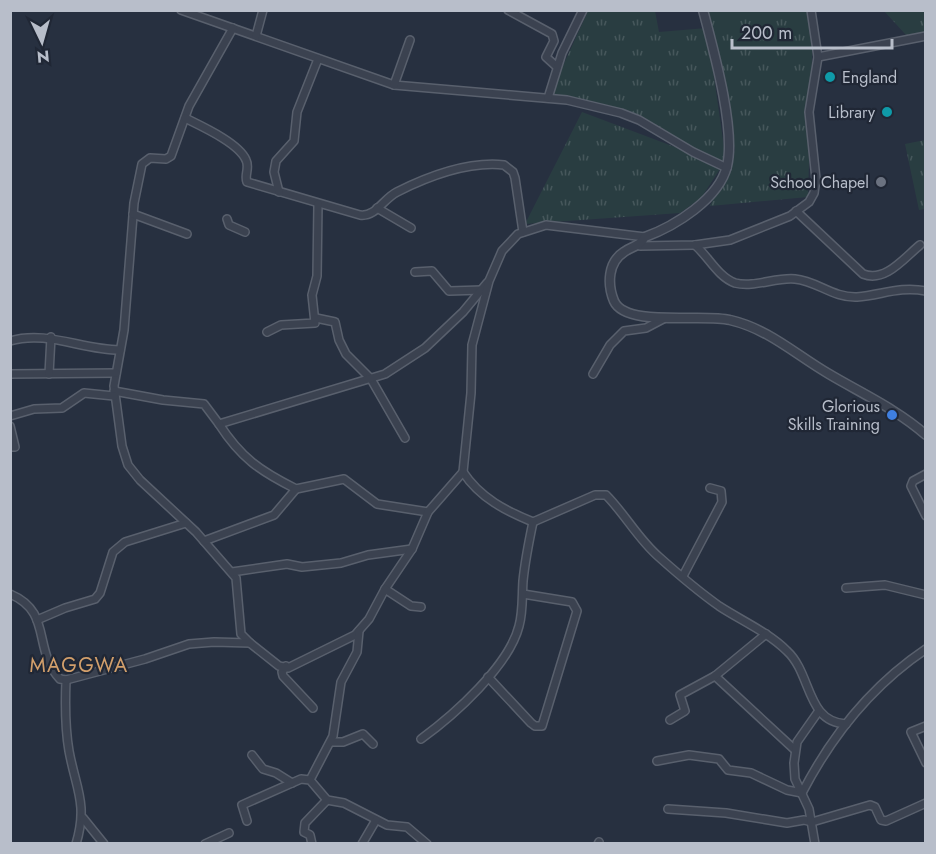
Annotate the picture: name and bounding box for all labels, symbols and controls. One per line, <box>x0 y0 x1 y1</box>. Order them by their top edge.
north arrow <box>12 12 72 72</box>
scale bar <box>732 12 892 50</box>
text: 200 m <box>741 20 792 46</box>
text: N <box>36 44 51 68</box>
place label: England <box>842 66 897 89</box>
marker: England <box>823 70 837 84</box>
place label: Library <box>828 101 876 124</box>
marker: Library <box>880 105 894 119</box>
place label: School Chapel <box>770 171 869 194</box>
marker: School Chapel <box>874 175 888 189</box>
place label: Glorious Skills Training <box>788 395 880 436</box>
marker: Glorious Skills Training <box>885 408 899 422</box>
district label: MAGGWA <box>29 651 129 680</box>

